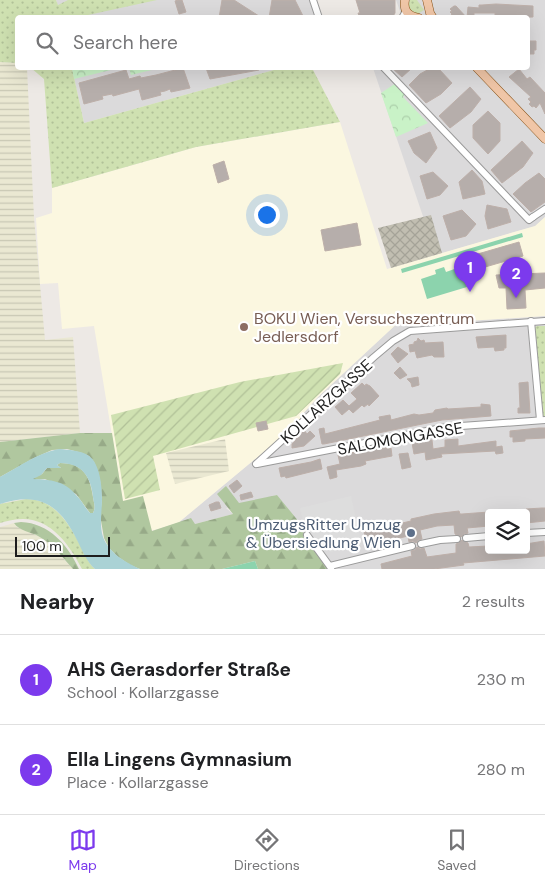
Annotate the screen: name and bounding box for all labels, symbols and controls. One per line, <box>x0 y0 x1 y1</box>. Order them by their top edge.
search box <box>15 15 530 70</box>
icon: search <box>33 29 61 57</box>
text: Search here <box>73 30 178 55</box>
your location <box>254 202 280 228</box>
pin: 1 <box>454 251 486 292</box>
pin: 2 <box>500 257 532 298</box>
place label: BOKU Wien, Versuchszentrum Jedlersdorf <box>254 308 474 347</box>
marker: BOKU Wien, Versuchszentrum Jedlersdorf <box>238 321 250 333</box>
street label: KOLLARZGASSE <box>276 355 377 448</box>
street label: SALOMONGASSE <box>336 417 464 460</box>
map controls <box>485 509 530 554</box>
button: layers <box>485 509 530 554</box>
place label: UmzugsRitter Umzug & Übersiedlung Wien <box>246 514 401 553</box>
marker: UmzugsRitter Umzug & Übersiedlung Wien <box>405 527 417 539</box>
scale bar <box>15 534 110 557</box>
text: 100 m <box>22 537 62 555</box>
text: Nearby <box>20 588 94 616</box>
text: 2 results <box>462 591 525 612</box>
text: AHS Gerasdorfer Straße <box>67 657 291 682</box>
text: 1 <box>33 669 39 690</box>
text: 230 m <box>477 669 525 690</box>
text: School · Kollarzgasse <box>67 682 219 703</box>
text: Ella Lingens Gymnasium <box>67 747 292 772</box>
text: 2 <box>31 759 41 780</box>
text: 280 m <box>477 759 525 780</box>
text: Place · Kollarzgasse <box>67 772 209 793</box>
tab: Map <box>69 826 97 874</box>
tab: Directions <box>234 826 300 874</box>
tab: Saved <box>437 826 476 874</box>

